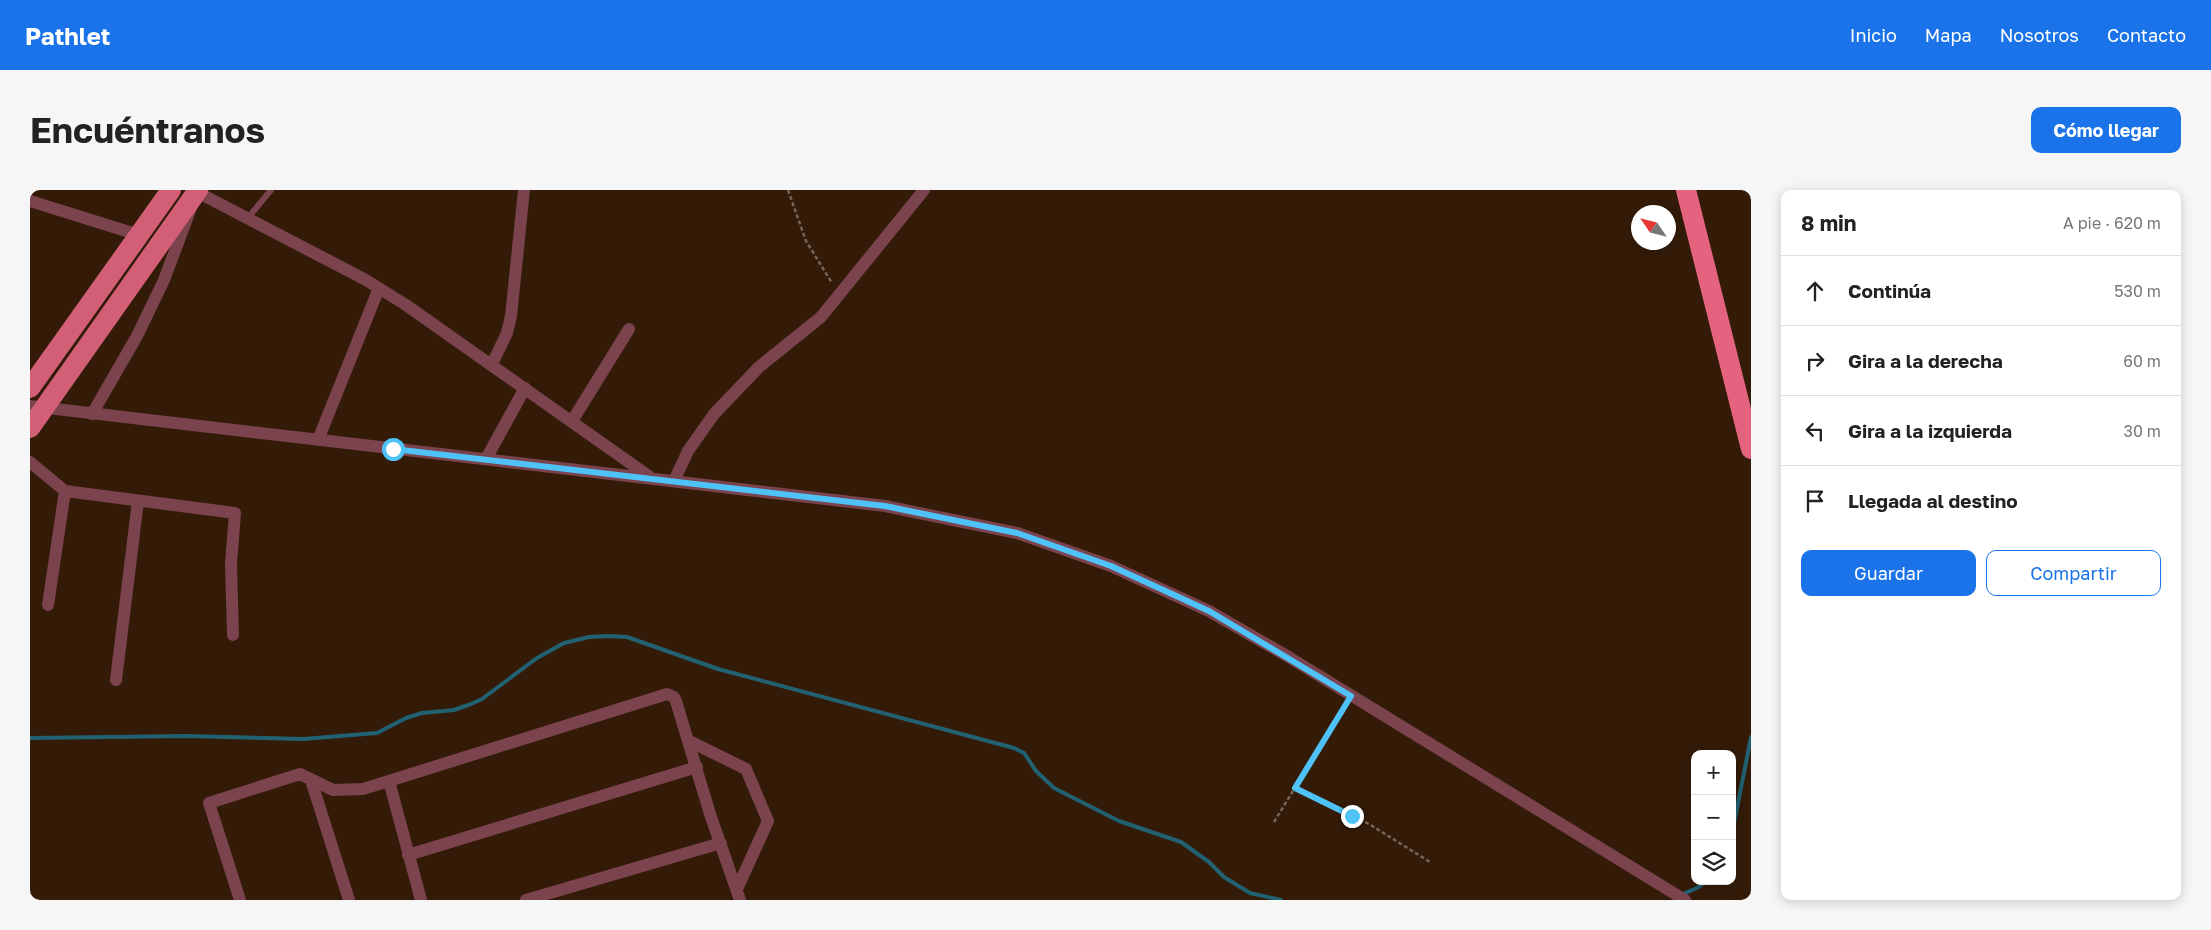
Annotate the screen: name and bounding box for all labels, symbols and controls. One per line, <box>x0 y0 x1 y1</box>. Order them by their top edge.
text: Pathlet <box>25 21 110 50</box>
text: Inicio <box>1850 24 1897 46</box>
text: Mapa <box>1925 24 1972 46</box>
text: Nosotros <box>2000 24 2079 46</box>
text: Contacto <box>2107 24 2186 46</box>
button: Cómo llegar <box>2031 107 2181 153</box>
text: Encuéntranos <box>30 109 265 151</box>
north arrow <box>1631 205 1676 250</box>
text: 8 min <box>1801 210 1857 236</box>
text: A pie · 620 m <box>2063 213 2161 233</box>
icon: ahead <box>1801 277 1829 305</box>
text: Continúa <box>1848 279 1931 302</box>
text: 530 m <box>2114 281 2161 301</box>
icon: right <box>1801 347 1829 375</box>
text: Gira a la derecha <box>1848 349 2003 372</box>
text: 60 m <box>2123 351 2161 371</box>
icon: left <box>1801 417 1829 445</box>
text: Gira a la izquierda <box>1848 419 2012 442</box>
text: 30 m <box>2124 421 2161 441</box>
route start <box>382 438 405 461</box>
icon: arrive <box>1801 487 1829 515</box>
text: Llegada al destino <box>1848 489 2018 512</box>
button: Guardar <box>1801 550 1976 596</box>
button: Compartir <box>1986 550 2161 596</box>
map controls <box>1691 750 1736 885</box>
button: + <box>1691 750 1736 795</box>
button: − <box>1691 795 1736 840</box>
route end <box>1341 805 1364 828</box>
button: layers <box>1691 840 1736 885</box>

